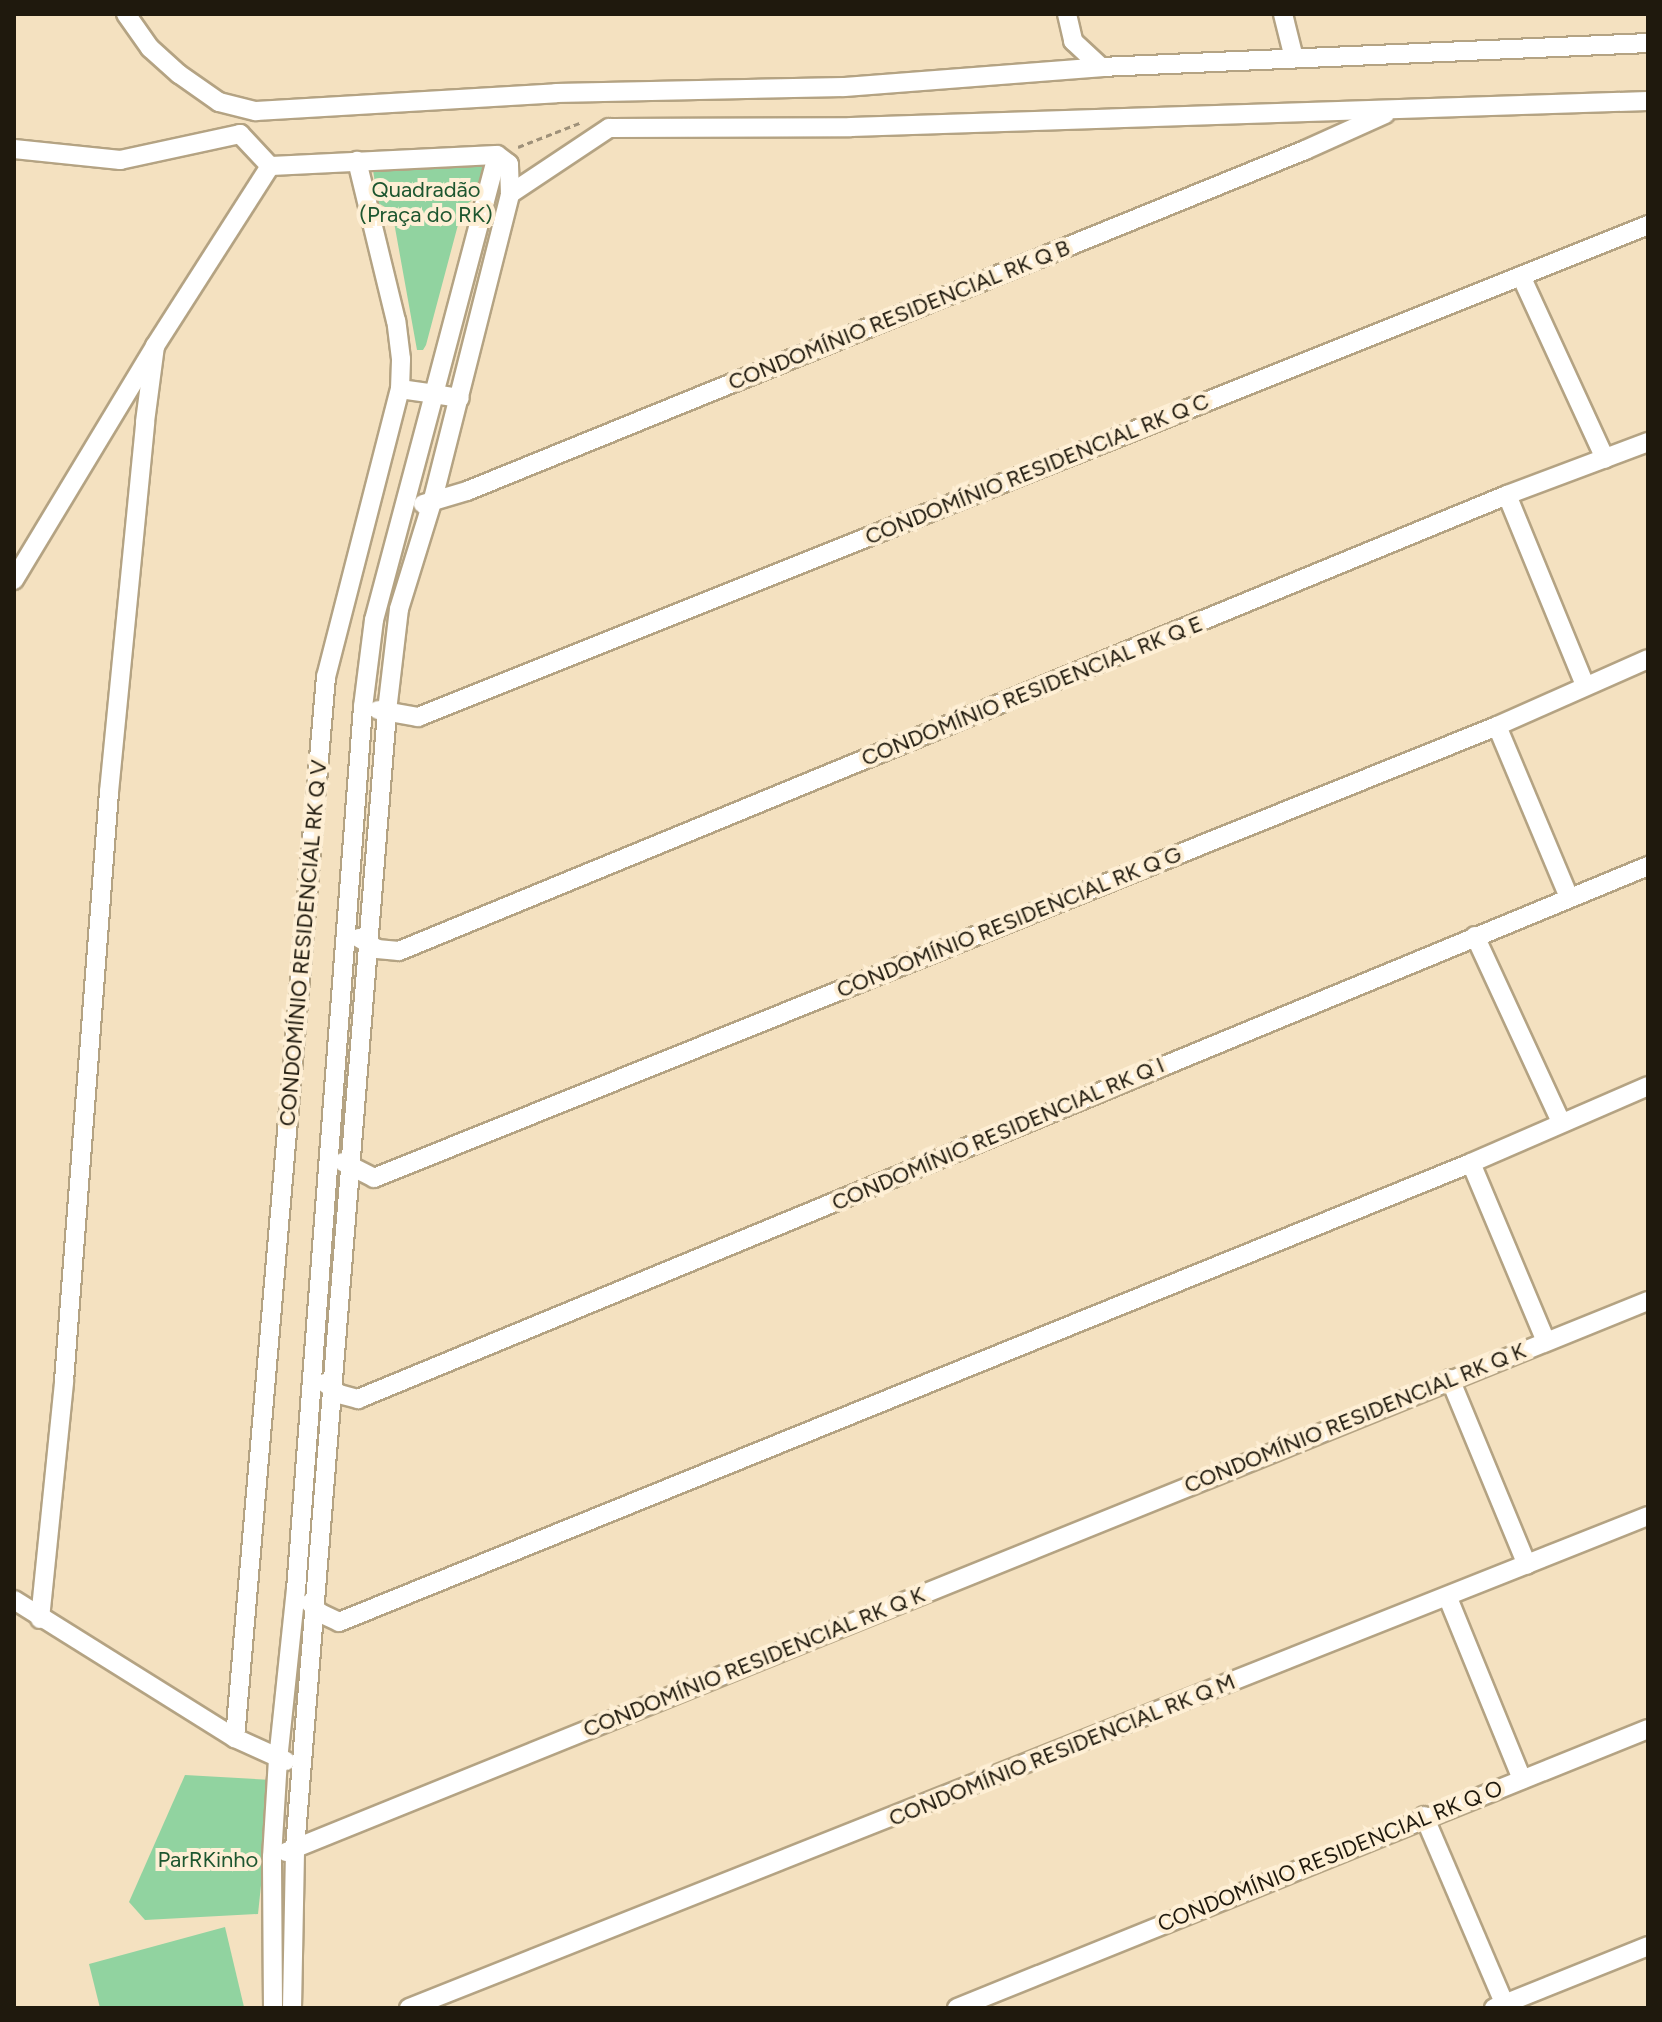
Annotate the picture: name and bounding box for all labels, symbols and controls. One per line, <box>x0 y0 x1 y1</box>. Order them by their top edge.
park label: Quadradão (Praça do RK) <box>359 176 493 228</box>
street label: CONDOMÍNIO RESIDENCIAL RK Q B <box>724 234 1074 396</box>
street label: CONDOMÍNIO RESIDENCIAL RK Q C <box>861 388 1213 550</box>
street label: CONDOMÍNIO RESIDENCIAL RK Q E <box>858 610 1206 772</box>
street label: CONDOMÍNIO RESIDENCIAL RK Q V <box>274 759 332 1127</box>
street label: CONDOMÍNIO RESIDENCIAL RK Q G <box>833 841 1185 1003</box>
street label: CONDOMÍNIO RESIDENCIAL RK Q I <box>828 1052 1168 1216</box>
street label: CONDOMÍNIO RESIDENCIAL RK Q K <box>1180 1337 1530 1499</box>
street label: CONDOMÍNIO RESIDENCIAL RK Q K <box>579 1581 929 1743</box>
street label: CONDOMÍNIO RESIDENCIAL RK Q M <box>885 1668 1239 1832</box>
street label: CONDOMÍNIO RESIDENCIAL RK Q O <box>1154 1775 1506 1937</box>
park label: ParRKinho <box>158 1847 258 1873</box>

